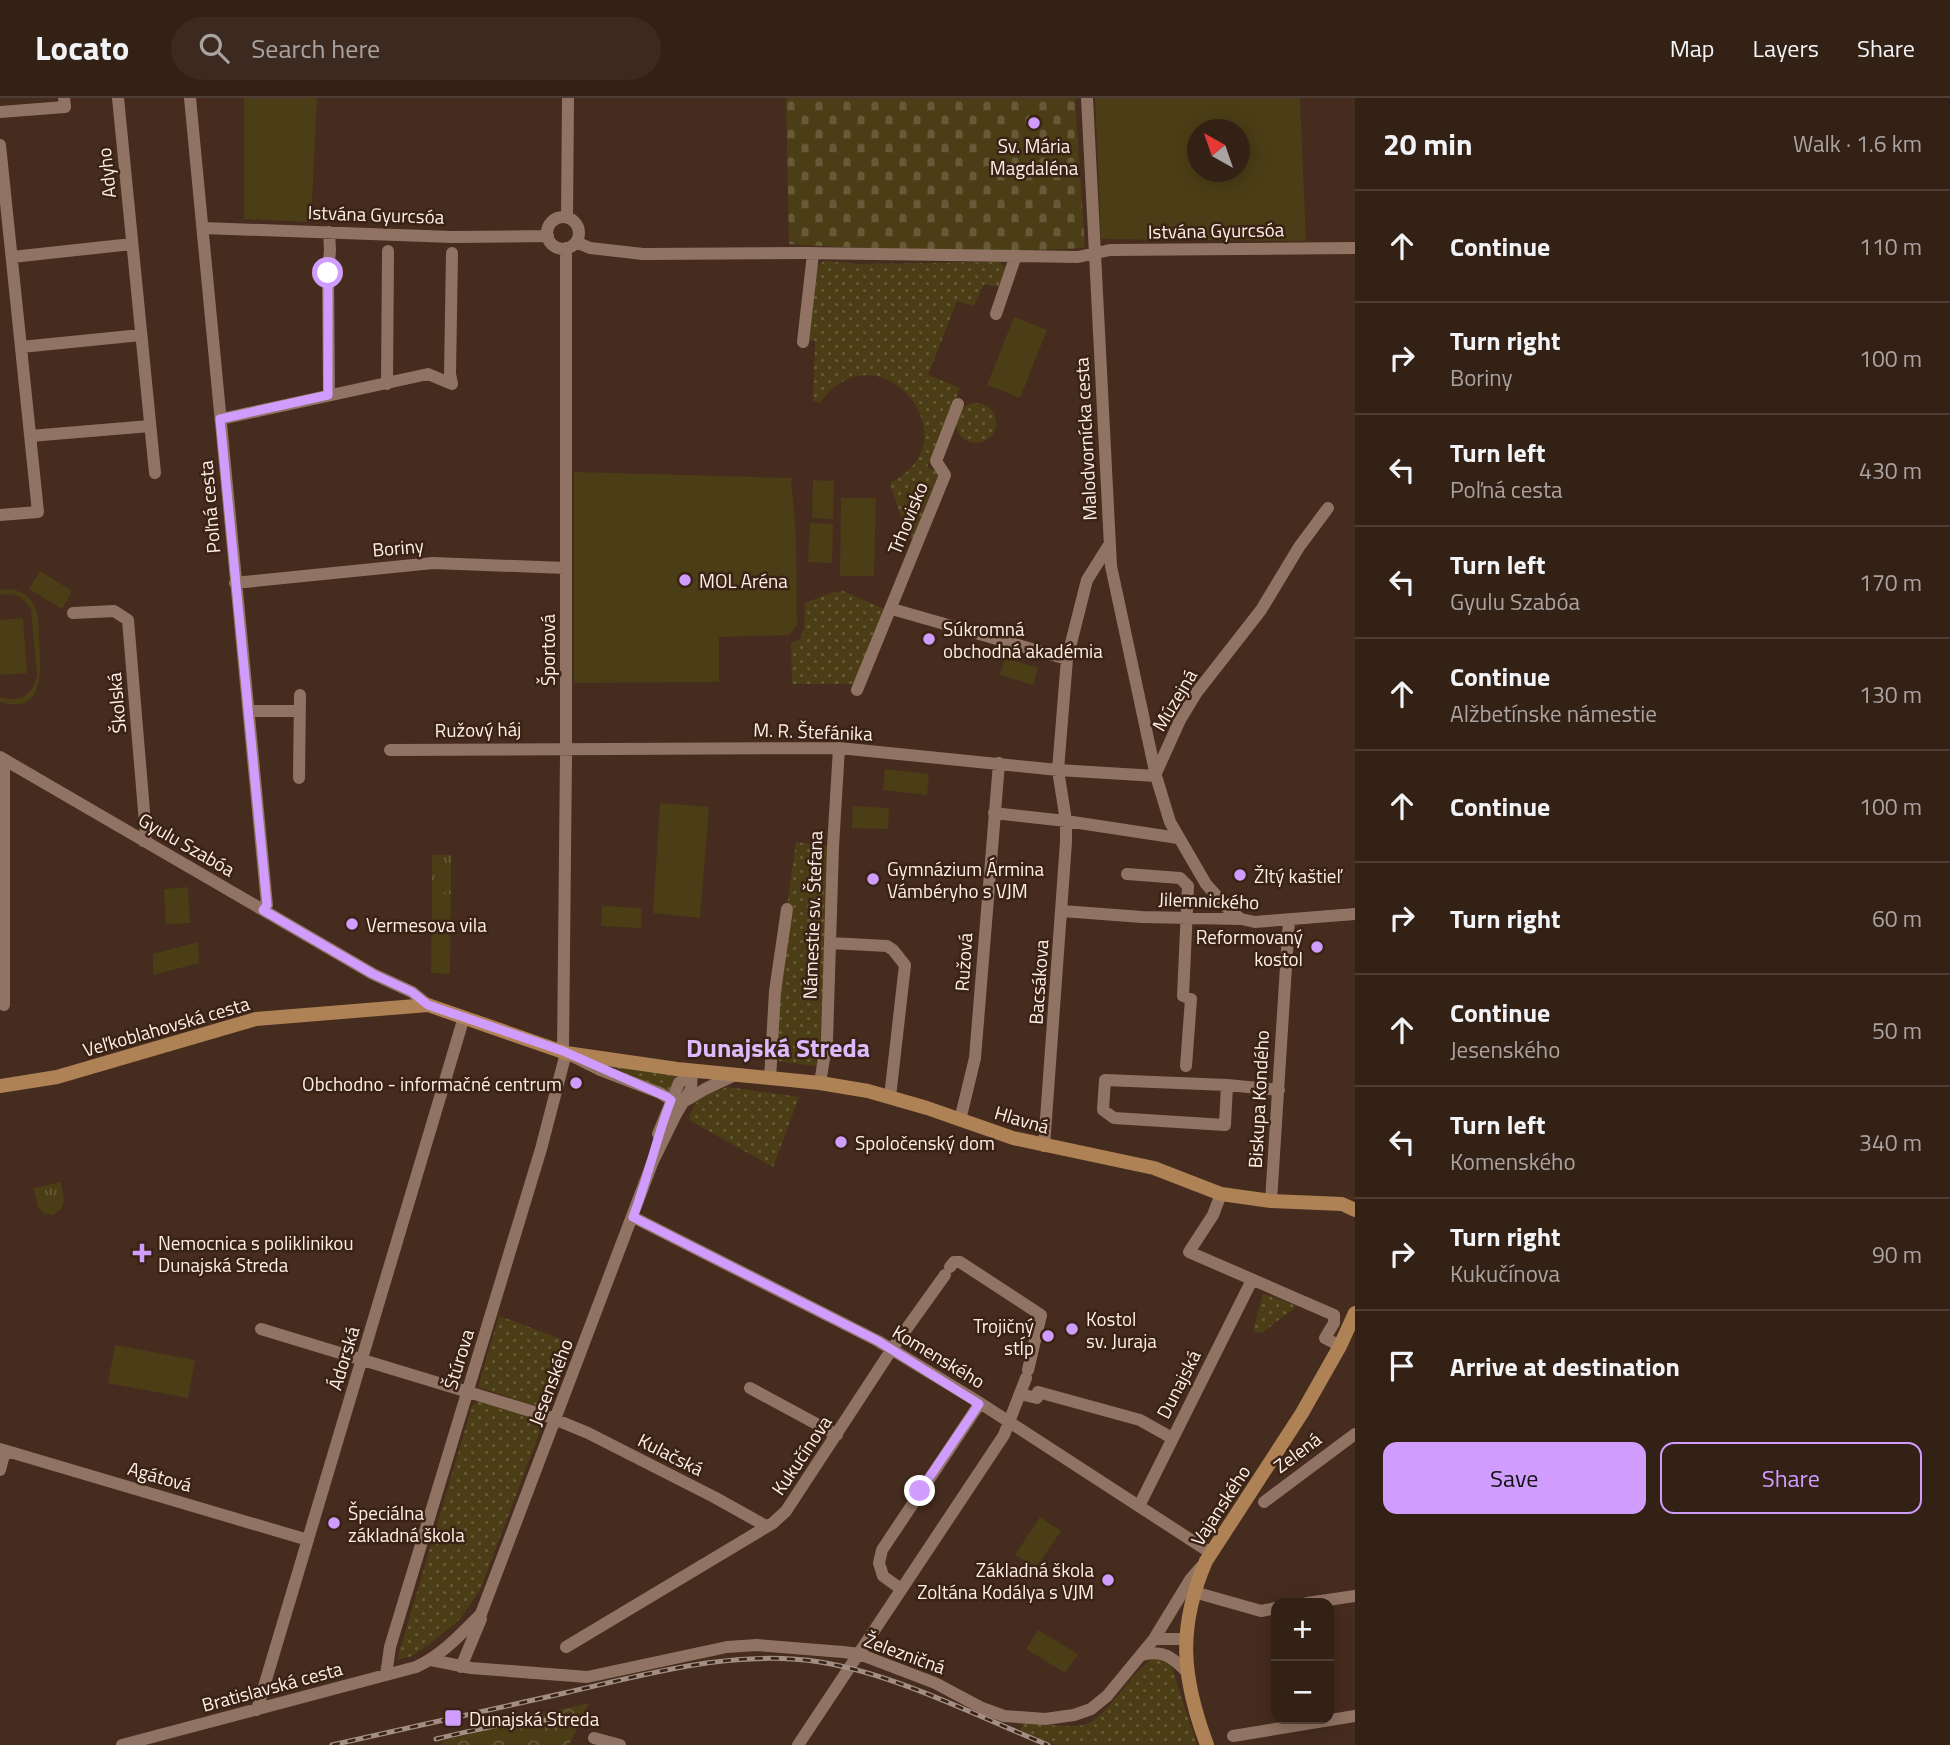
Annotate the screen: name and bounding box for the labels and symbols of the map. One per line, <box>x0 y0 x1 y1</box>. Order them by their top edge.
marker: Sv. Mária Magdaléna <box>1026 115 1042 131</box>
north arrow <box>1187 119 1250 182</box>
place label: Sv. Mária Magdaléna <box>990 131 1079 182</box>
street label: Adyho <box>89 146 123 200</box>
street label: Istvána Gyurcsóa <box>307 197 445 231</box>
street label: Istvána Gyurcsóa <box>1148 214 1285 246</box>
route start <box>312 257 343 288</box>
street label: Malodvornícka cesta <box>1066 356 1104 522</box>
street label: Poľná cesta <box>190 459 227 555</box>
street label: Trhovisko <box>879 477 935 559</box>
street label: Boriny <box>371 530 425 564</box>
place label: MOL Aréna <box>699 566 788 595</box>
marker: MOL Aréna <box>677 572 693 588</box>
street label: Športová <box>533 614 562 686</box>
place label: Súkromná obchodná akadémia <box>943 614 1103 665</box>
marker: Súkromná obchodná akadémia <box>921 631 937 647</box>
street label: Múzejná <box>1144 663 1204 737</box>
street label: Školská <box>99 671 133 735</box>
street label: Ružový háj <box>434 714 522 744</box>
street label: M. R. Štefánika <box>753 714 874 748</box>
street label: Gyulu Szabóa <box>133 805 241 884</box>
street label: Námestie sv. Štefana <box>795 830 829 1000</box>
place label: Gymnázium Ármina Vámbéryho s VJM <box>887 854 1044 905</box>
place label: Žltý kaštieľ <box>1254 861 1343 890</box>
marker: Žltý kaštieľ <box>1232 867 1248 883</box>
marker: Gymnázium Ármina Vámbéryho s VJM <box>865 871 881 887</box>
street label: Jilemnického <box>1158 884 1260 916</box>
place label: Vermesova vila <box>366 910 487 939</box>
marker: Vermesova vila <box>344 916 360 932</box>
place label: Reformovaný kostol <box>1196 922 1303 973</box>
street label: Ružová <box>946 931 980 992</box>
street label: Bacsákova <box>1021 938 1055 1025</box>
marker: Reformovaný kostol <box>1309 939 1325 955</box>
street label: Veľkoblahovská cesta <box>79 988 253 1064</box>
district label: Dunajská Streda <box>686 1028 870 1067</box>
street label: Biskupa Kondého <box>1240 1029 1276 1169</box>
place label: Obchodno - informačné centrum <box>302 1069 562 1098</box>
marker: Obchodno - informačné centrum <box>568 1075 584 1091</box>
street label: Hlavná <box>991 1097 1053 1141</box>
place label: Spoločenský dom <box>855 1128 995 1157</box>
marker: Spoločenský dom <box>833 1134 849 1150</box>
place label: Nemocnica s poliklinikou Dunajská Streda <box>158 1228 354 1279</box>
marker: Nemocnica s poliklinikou Dunajská Streda <box>132 1243 152 1263</box>
place label: Kostol sv. Juraja <box>1086 1304 1157 1355</box>
place label: Trojičný stĺp <box>973 1311 1034 1362</box>
street label: Komenského <box>887 1317 991 1395</box>
marker: Kostol sv. Juraja <box>1064 1321 1080 1337</box>
street label: Ádorská <box>320 1322 367 1393</box>
street label: Štúrova <box>435 1325 481 1393</box>
marker: Trojičný stĺp <box>1040 1328 1056 1344</box>
street label: Jesenského <box>520 1334 580 1430</box>
street label: Dunajská <box>1148 1344 1208 1423</box>
street label: Kukučínova <box>764 1409 839 1501</box>
street label: Zelená <box>1267 1424 1327 1480</box>
street label: Kulačská <box>633 1425 709 1483</box>
street label: Agátová <box>125 1453 196 1499</box>
street label: Vajanského <box>1183 1459 1257 1551</box>
route end <box>904 1475 935 1506</box>
place label: Špeciálna základná škola <box>348 1498 465 1549</box>
marker: Špeciálna základná škola <box>326 1515 342 1531</box>
place label: Základná škola Zoltána Kodálya s VJM <box>917 1555 1094 1606</box>
marker: Základná škola Zoltána Kodálya s VJM <box>1100 1572 1116 1588</box>
street label: Železničná <box>860 1625 950 1681</box>
street label: Bratislavská cesta <box>198 1653 346 1719</box>
place label: Dunajská Streda <box>469 1704 600 1733</box>
marker: Dunajská Streda <box>443 1708 463 1728</box>

